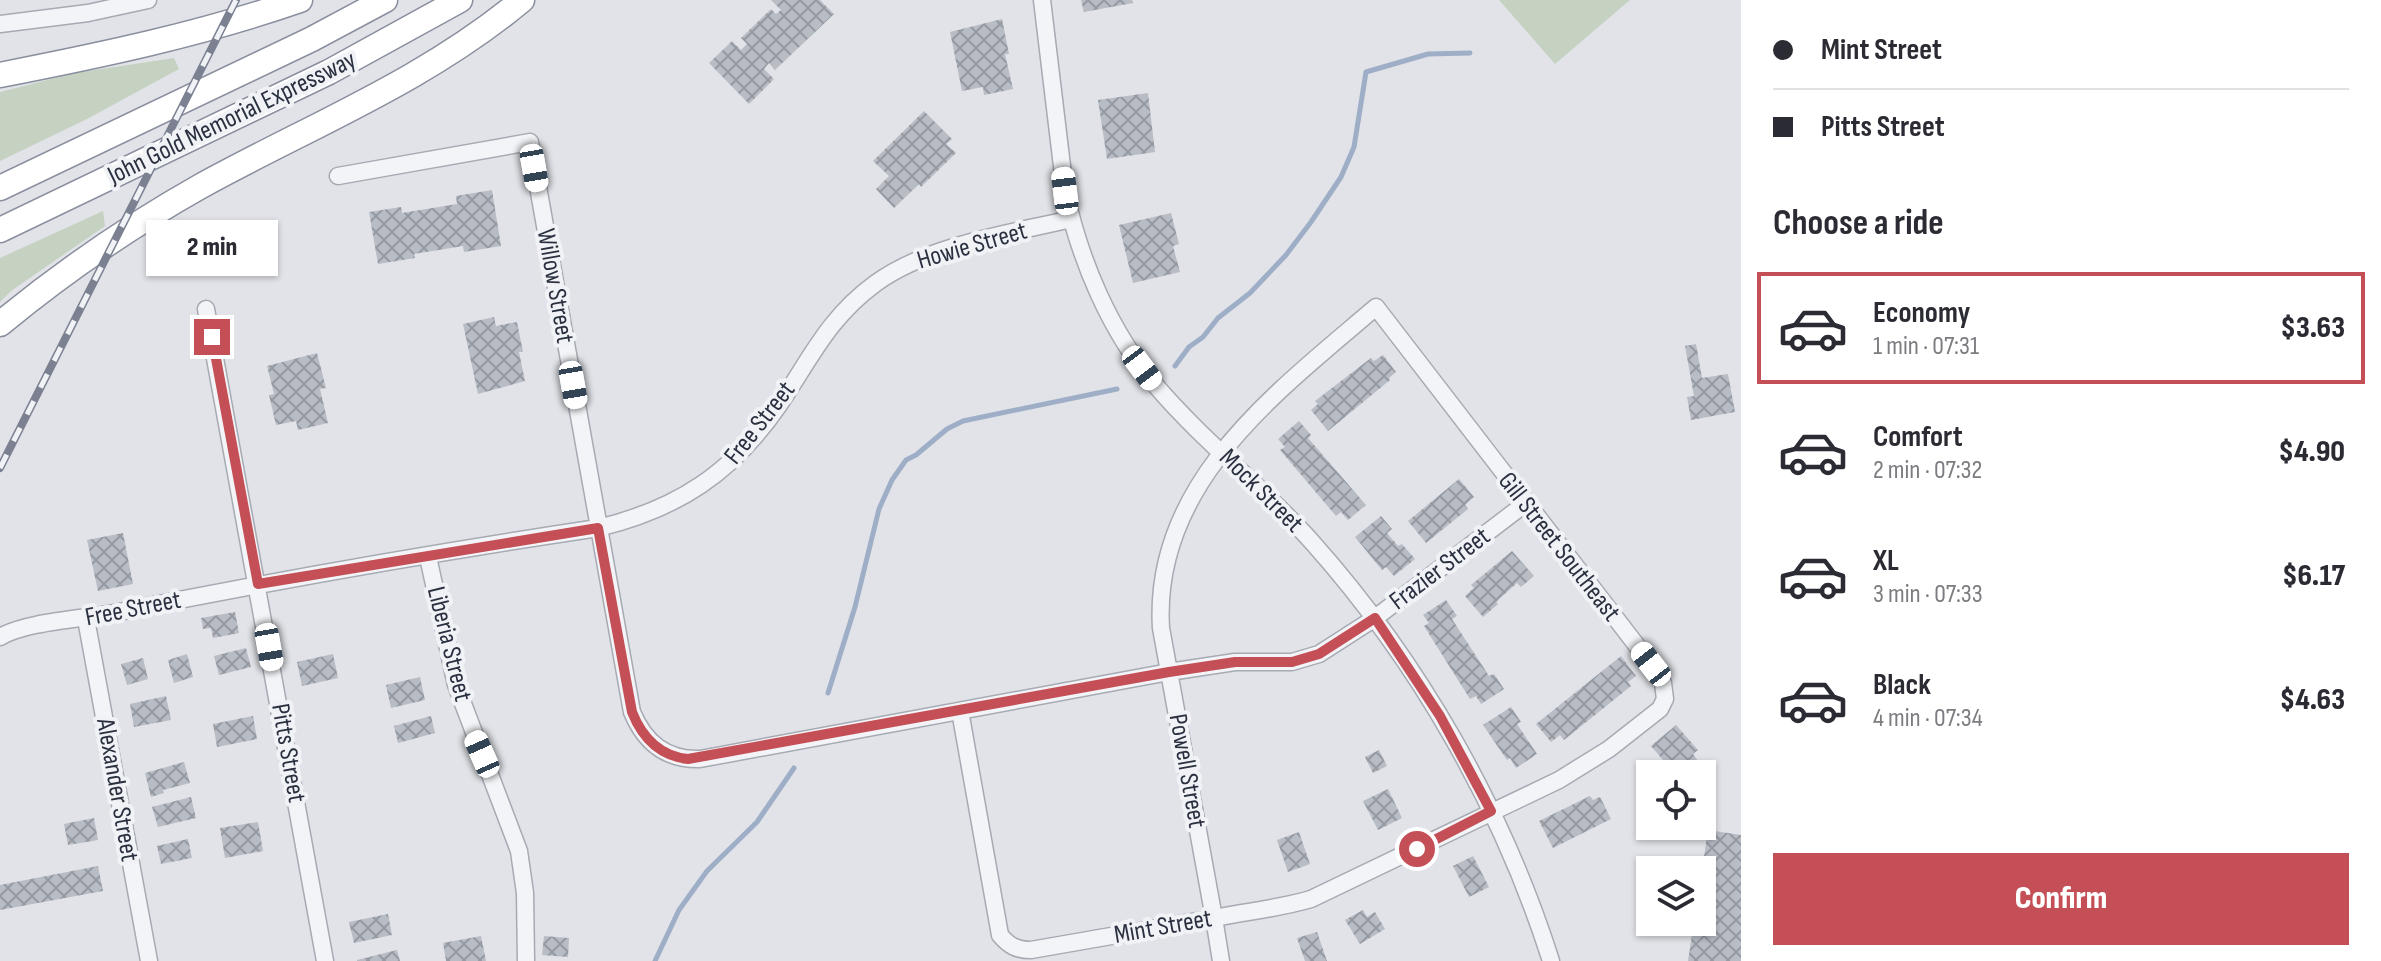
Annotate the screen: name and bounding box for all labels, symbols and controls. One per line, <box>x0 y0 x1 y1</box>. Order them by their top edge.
text: Mint Street <box>1821 32 1942 68</box>
street label: John Gold Memorial Expressway <box>102 44 361 192</box>
text: Pitts Street <box>1821 109 1945 145</box>
car <box>518 142 550 194</box>
car <box>1050 166 1080 216</box>
text: Choose a ride <box>1773 202 1944 245</box>
street label: Howie Street <box>914 216 1031 276</box>
callout: 2 min <box>146 221 278 277</box>
street label: Willow Street <box>530 226 580 346</box>
text: 2 min <box>187 232 237 263</box>
icon: car <box>1777 292 1849 364</box>
text: Economy <box>1873 295 1970 331</box>
text: $3.63 <box>2280 310 2345 346</box>
route end <box>194 319 230 355</box>
text: 1 min · 07:31 <box>1873 331 1979 362</box>
car <box>1118 342 1166 394</box>
car <box>557 359 589 411</box>
street label: Free Street <box>718 375 802 471</box>
icon: car <box>1777 416 1849 488</box>
text: Comfort <box>1873 419 1963 455</box>
text: $4.90 <box>2278 434 2345 470</box>
street label: Mock Street <box>1213 443 1309 539</box>
text: 2 min · 07:32 <box>1873 455 1982 486</box>
street label: Gill Street Southeast <box>1491 466 1627 628</box>
street label: Frazier Street <box>1384 521 1496 617</box>
icon: car <box>1777 540 1849 612</box>
text: XL <box>1873 543 1899 579</box>
text: $6.17 <box>2282 558 2345 594</box>
text: 3 min · 07:33 <box>1873 579 1983 610</box>
street label: Liberia Street <box>420 583 478 705</box>
street label: Free Street <box>83 585 184 633</box>
car <box>253 621 285 673</box>
car <box>1627 638 1675 690</box>
icon: car <box>1777 664 1849 736</box>
text: Black <box>1873 667 1931 703</box>
text: $4.63 <box>2280 682 2345 718</box>
street label: Pitts Street <box>264 701 312 805</box>
text: 4 min · 07:34 <box>1873 703 1983 734</box>
street label: Powell Street <box>1162 712 1212 831</box>
street label: Alexander Street <box>89 715 145 864</box>
car <box>461 727 503 781</box>
map controls <box>1636 760 1716 936</box>
button: locate <box>1636 760 1716 840</box>
route start <box>1399 831 1435 867</box>
button: Confirm <box>1773 853 2349 945</box>
button: layers <box>1636 856 1716 936</box>
street label: Mint Street <box>1112 903 1214 951</box>

